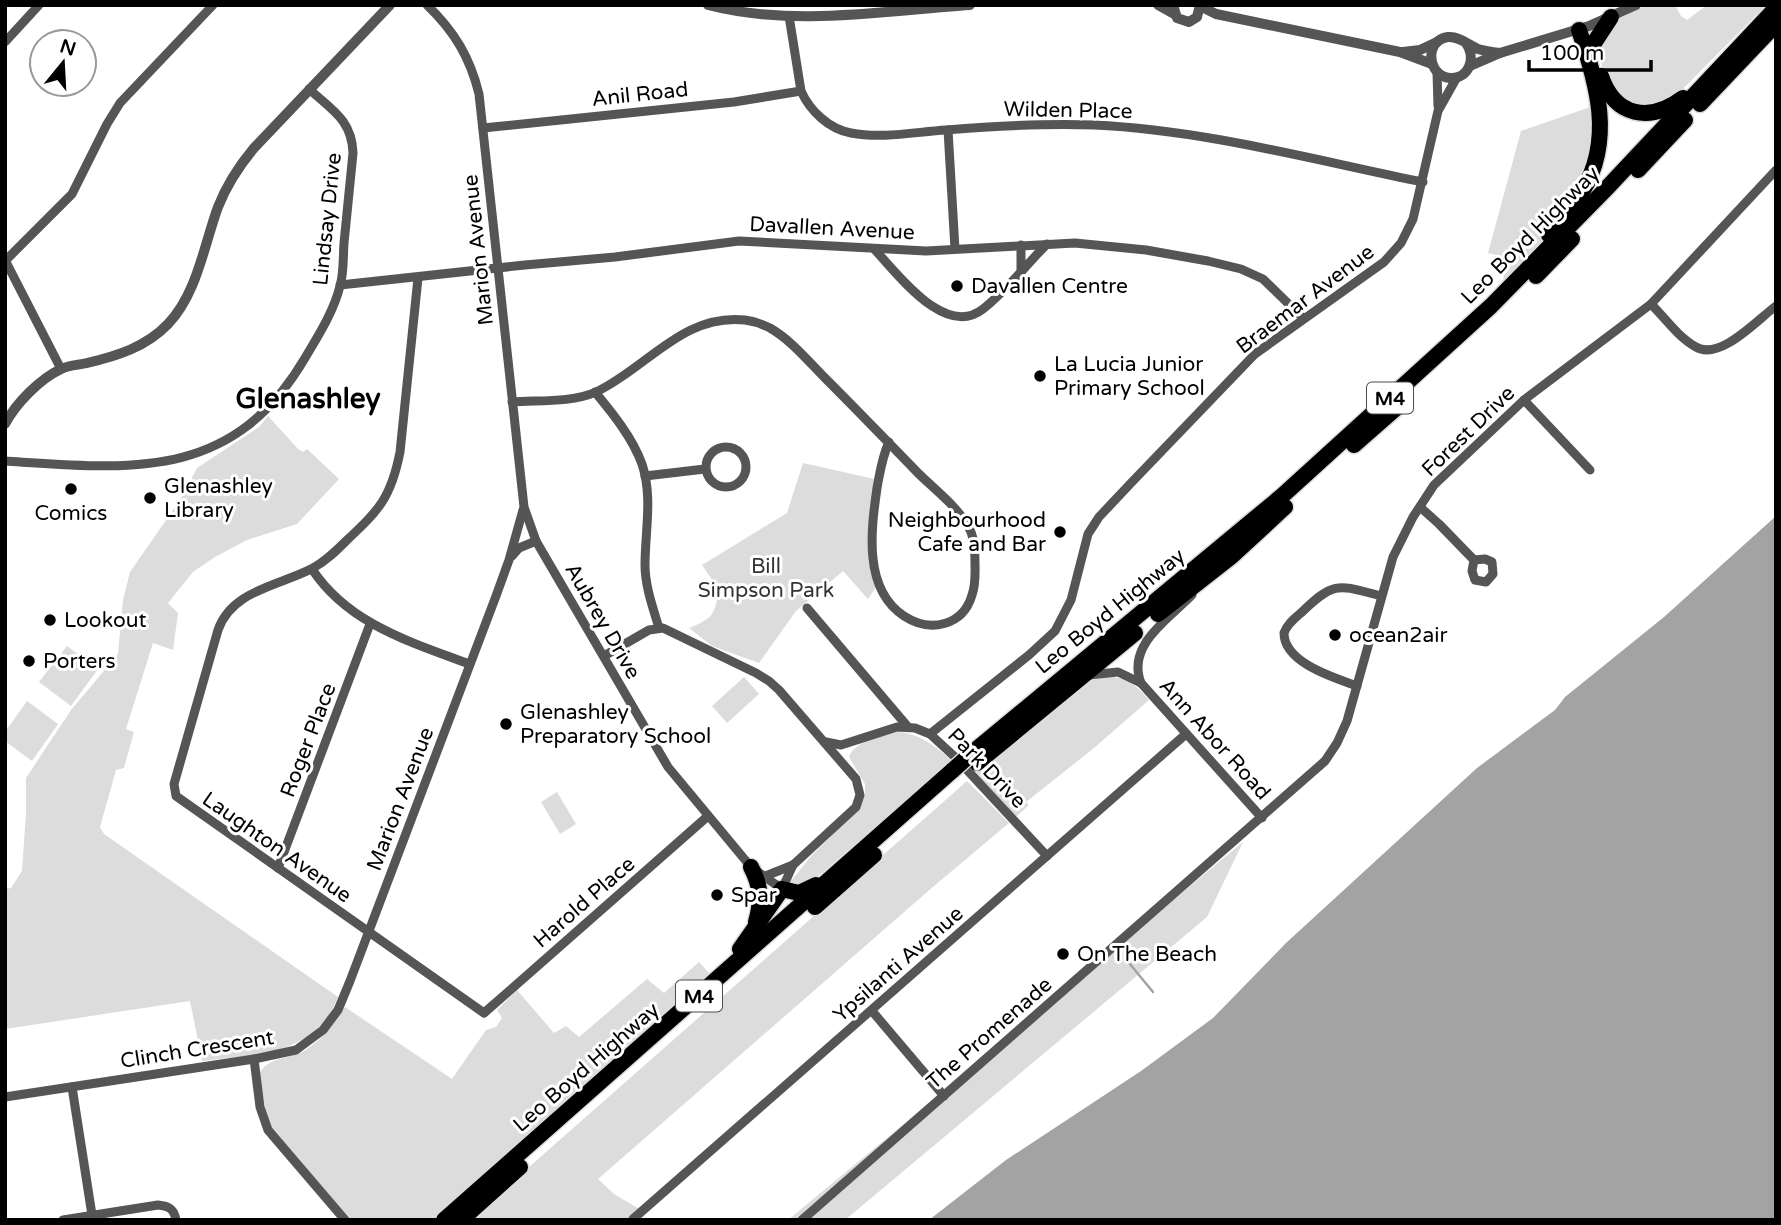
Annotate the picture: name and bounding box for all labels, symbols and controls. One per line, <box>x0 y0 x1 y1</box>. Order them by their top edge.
north arrow <box>28 28 98 98</box>
scale bar <box>1529 28 1652 72</box>
text: N <box>57 35 79 61</box>
text: 100 m <box>1540 41 1604 66</box>
street label: Anil Road <box>590 77 690 112</box>
street label: Wilden Place <box>1003 97 1133 124</box>
street label: Lindsay Drive <box>308 151 347 287</box>
street label: Leo Boyd Highway <box>1456 161 1605 310</box>
street label: Marion Avenue <box>458 173 499 327</box>
street label: Davallen Avenue <box>749 212 915 245</box>
street label: Braemar Avenue <box>1232 239 1379 359</box>
place label: Davallen Centre <box>971 274 1128 299</box>
marker: Davallen Centre <box>949 278 965 294</box>
place label: La Lucia Junior Primary School <box>1054 352 1205 401</box>
marker: La Lucia Junior Primary School <box>1032 368 1048 384</box>
street label: Forest Drive <box>1417 381 1520 482</box>
district label: Glenashley <box>235 382 381 416</box>
road number: M4 <box>1367 382 1413 414</box>
place label: Glenashley Library <box>164 474 273 523</box>
marker: Comics <box>63 481 79 497</box>
marker: Glenashley Library <box>142 490 158 506</box>
place label: Comics <box>35 501 107 526</box>
place label: Neighbourhood Cafe and Bar <box>888 508 1046 557</box>
marker: Neighbourhood Cafe and Bar <box>1052 524 1068 540</box>
street label: Leo Boyd Highway <box>1030 543 1190 679</box>
park label: Bill Simpson Park <box>698 554 834 603</box>
street label: Aubrey Drive <box>559 559 646 684</box>
place label: Lookout <box>64 608 146 633</box>
marker: Lookout <box>42 612 58 628</box>
place label: ocean2air <box>1349 623 1448 648</box>
marker: ocean2air <box>1327 627 1343 643</box>
place label: Porters <box>43 649 116 674</box>
marker: Porters <box>21 653 37 669</box>
street label: Ann Abor Road <box>1154 674 1276 805</box>
street label: Roger Place <box>275 679 342 801</box>
place label: Glenashley Preparatory School <box>520 700 711 749</box>
marker: Glenashley Preparatory School <box>498 716 514 732</box>
street label: Park Drive <box>942 723 1031 814</box>
street label: Marion Avenue <box>362 724 439 874</box>
street label: Laughton Avenue <box>197 787 356 908</box>
street label: Harold Place <box>529 852 640 953</box>
place label: Spar <box>731 883 777 908</box>
marker: Spar <box>709 887 725 903</box>
street label: Ypsilanti Avenue <box>828 901 968 1028</box>
place label: On The Beach <box>1077 942 1217 967</box>
marker: On The Beach <box>1055 946 1071 962</box>
street label: The Promenade <box>921 972 1057 1095</box>
road number: M4 <box>676 980 722 1012</box>
street label: Leo Boyd Highway <box>508 997 664 1138</box>
street label: Clinch Crescent <box>119 1025 276 1074</box>

